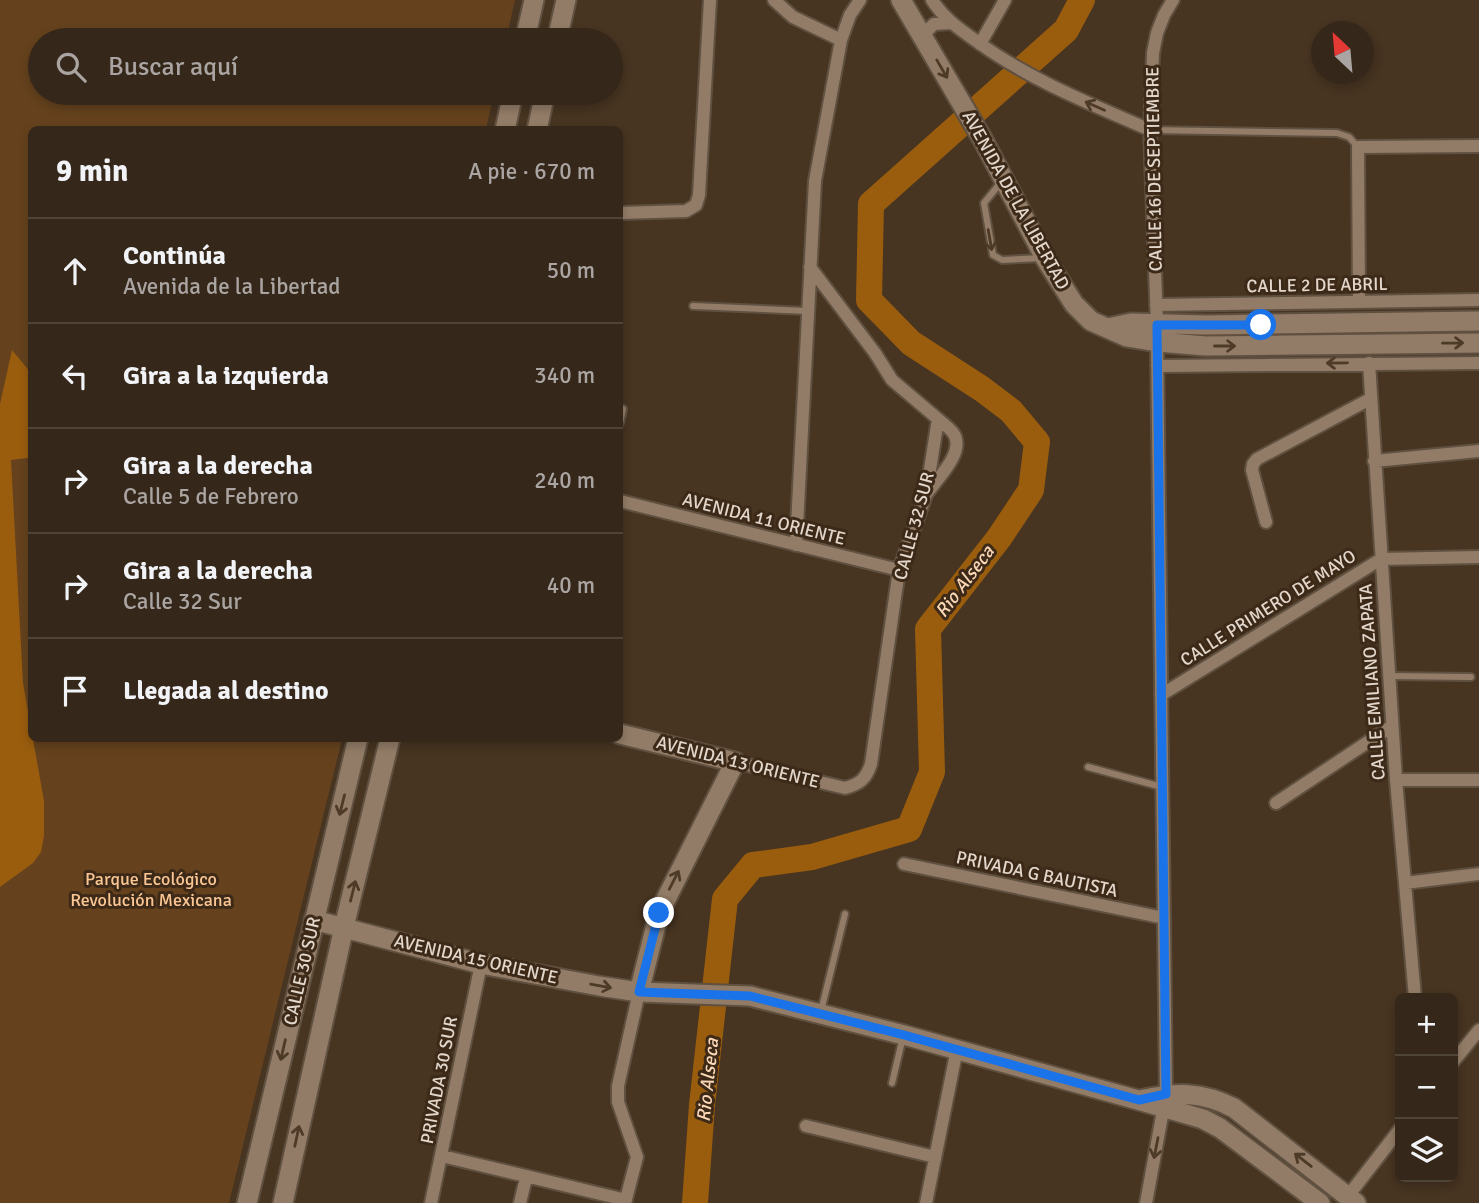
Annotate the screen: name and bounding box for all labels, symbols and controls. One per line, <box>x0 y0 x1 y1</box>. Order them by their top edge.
north arrow <box>1311 21 1374 84</box>
search box <box>28 28 623 105</box>
icon: search <box>52 48 90 86</box>
text: Buscar aquí <box>108 51 238 83</box>
one-way arrow <box>935 59 949 79</box>
street label: CALLE 16 DE SEPTIEMBRE <box>1141 66 1167 272</box>
one-way arrow <box>1085 99 1106 112</box>
street label: AVENIDA DE LA LIBERTAD <box>958 107 1074 293</box>
text: 9 min <box>56 153 128 190</box>
text: A pie · 670 m <box>468 157 595 186</box>
one-way arrow <box>983 228 997 251</box>
text: Continúa <box>123 240 226 272</box>
icon: ahead <box>56 252 94 290</box>
text: 50 m <box>547 256 595 285</box>
text: Avenida de la Libertad <box>123 272 341 301</box>
street label: CALLE 2 DE ABRIL <box>1246 273 1388 297</box>
route start <box>1245 309 1276 340</box>
one-way arrow <box>1441 336 1464 350</box>
one-way arrow <box>1213 339 1236 353</box>
icon: left <box>56 357 94 395</box>
one-way arrow <box>1326 357 1349 370</box>
text: Gira a la izquierda <box>123 360 329 392</box>
text: 340 m <box>534 361 595 390</box>
text: Gira a la derecha <box>123 450 313 482</box>
icon: right <box>56 462 94 500</box>
text: 240 m <box>534 466 595 495</box>
street label: CALLE 32 SUR <box>889 470 939 582</box>
text: Calle 5 de Febrero <box>123 482 299 511</box>
street label: AVENIDA 11 ORIENTE <box>680 488 848 550</box>
water label: Rio Alseca <box>930 540 1000 622</box>
street label: CALLE PRIMERO DE MAYO <box>1176 545 1360 671</box>
text: Gira a la derecha <box>123 555 313 587</box>
icon: right <box>56 567 94 605</box>
text: 40 m <box>547 571 595 600</box>
street label: CALLE EMILIANO ZAPATA <box>1354 583 1390 781</box>
text: Calle 32 Sur <box>123 587 242 616</box>
icon: arrive <box>56 672 94 710</box>
text: Llegada al destino <box>123 675 329 707</box>
street label: AVENIDA 13 ORIENTE <box>654 731 822 793</box>
one-way arrow <box>335 793 348 816</box>
street label: PRIVADA G BAUTISTA <box>954 846 1120 902</box>
park label: Parque Ecológico Revolución Mexicana <box>70 868 232 911</box>
one-way arrow <box>667 870 681 891</box>
one-way arrow <box>347 880 360 902</box>
route end <box>643 897 674 928</box>
street label: CALLE 30 SUR <box>279 914 325 1027</box>
street label: AVENIDA 15 ORIENTE <box>392 929 560 989</box>
one-way arrow <box>589 980 612 993</box>
map controls <box>1395 993 1458 1182</box>
button: + <box>1395 993 1458 1056</box>
street label: PRIVADA 30 SUR <box>416 1014 462 1146</box>
water label: Rio Alseca <box>692 1036 724 1123</box>
one-way arrow <box>276 1038 290 1061</box>
button: − <box>1395 1056 1458 1119</box>
button: layers <box>1395 1119 1458 1182</box>
one-way arrow <box>291 1125 305 1148</box>
one-way arrow <box>1149 1136 1163 1159</box>
one-way arrow <box>1295 1153 1313 1168</box>

